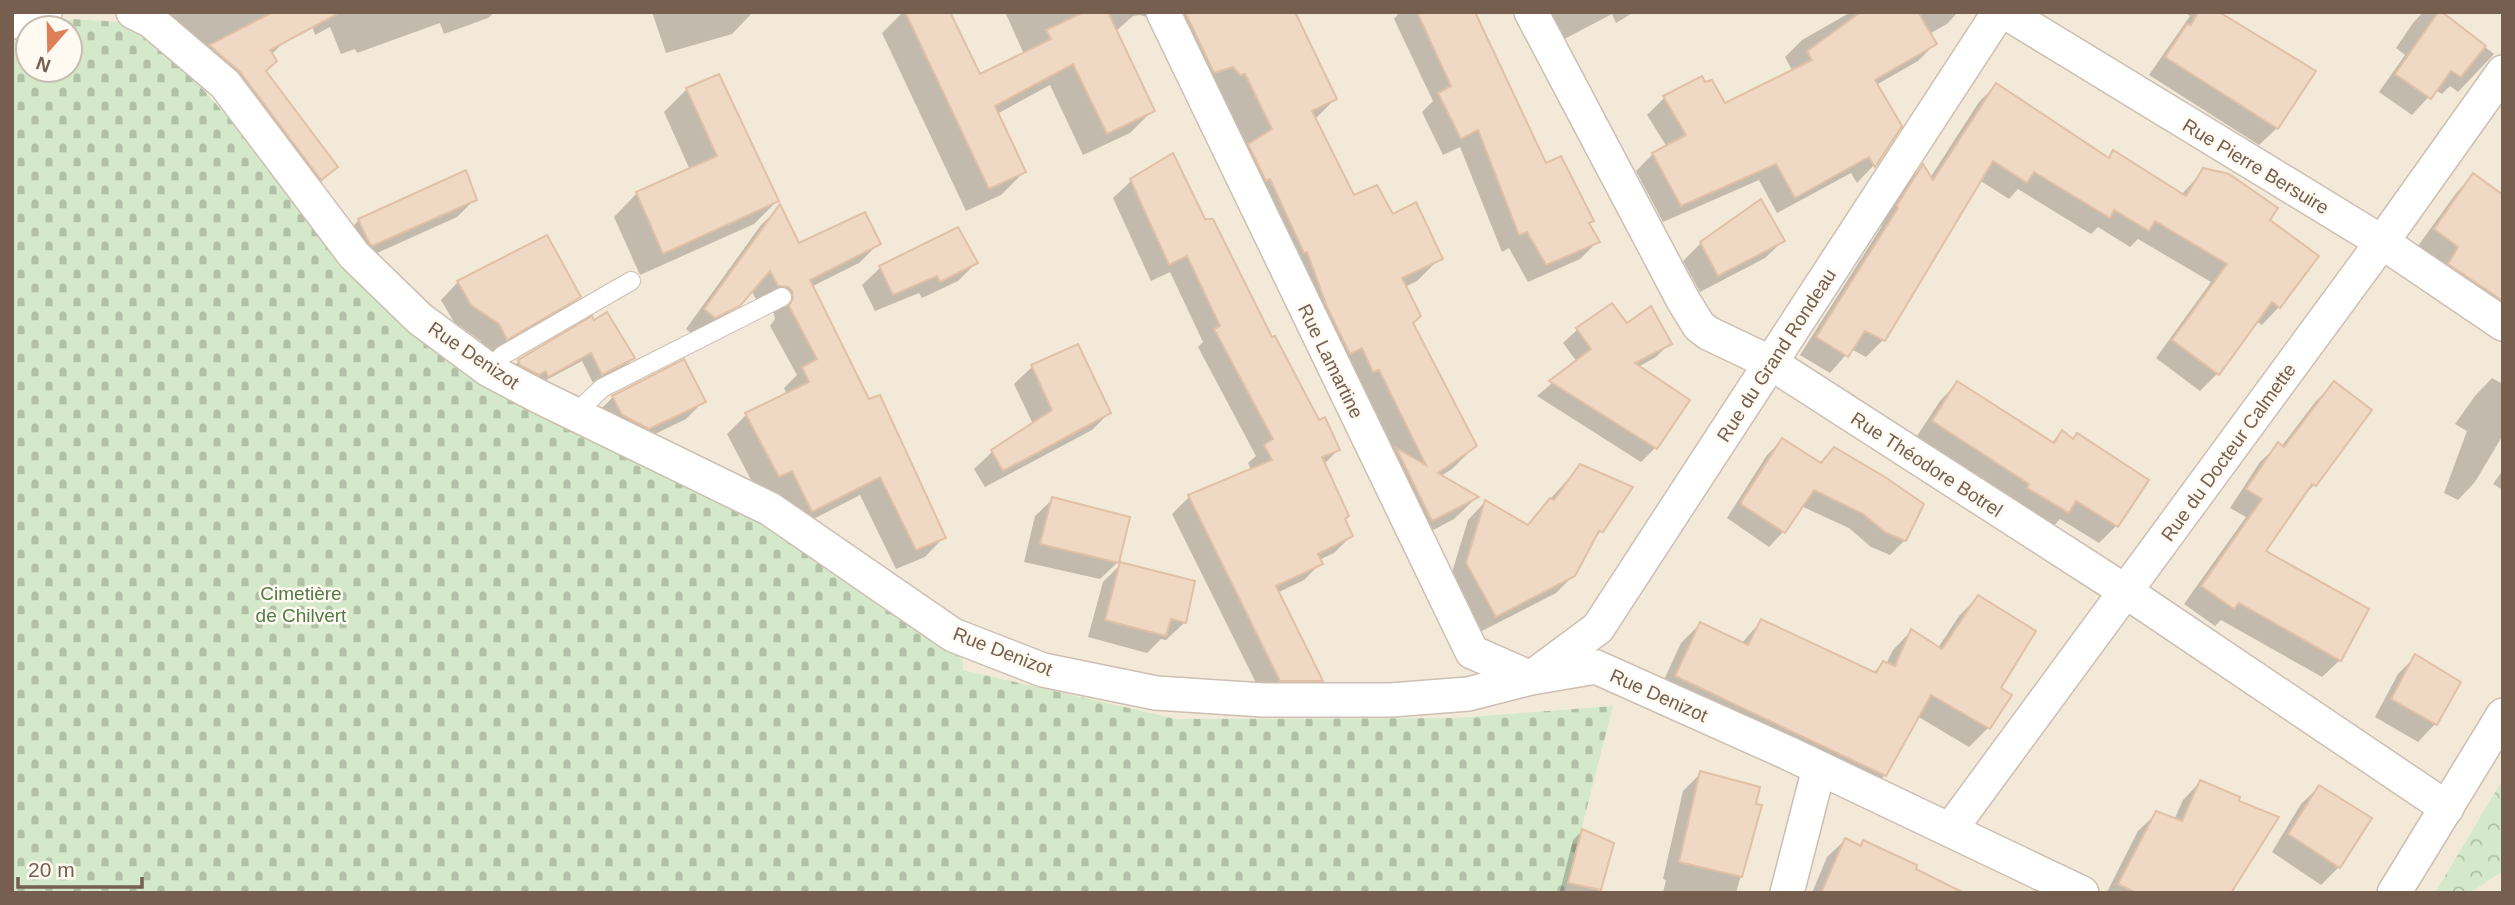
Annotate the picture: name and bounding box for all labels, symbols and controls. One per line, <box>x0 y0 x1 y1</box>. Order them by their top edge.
north arrow <box>14 14 84 84</box>
text: N <box>33 52 53 77</box>
street label: Rue Pierre Bersuire <box>2179 114 2333 218</box>
street label: Rue du Grand Rondeau <box>1713 265 1840 446</box>
street label: Rue Lamartine <box>1294 301 1367 422</box>
street label: Rue Denizot <box>425 317 524 394</box>
street label: Rue du Docteur Calmette <box>2157 359 2300 545</box>
street label: Rue Théodore Botrel <box>1847 408 2006 521</box>
park label: Cimetière de Chilvert <box>256 583 347 626</box>
street label: Rue Denizot <box>950 623 1056 680</box>
street label: Rue Denizot <box>1607 665 1711 727</box>
scale bar <box>18 846 142 890</box>
text: 20 m <box>28 858 75 881</box>

